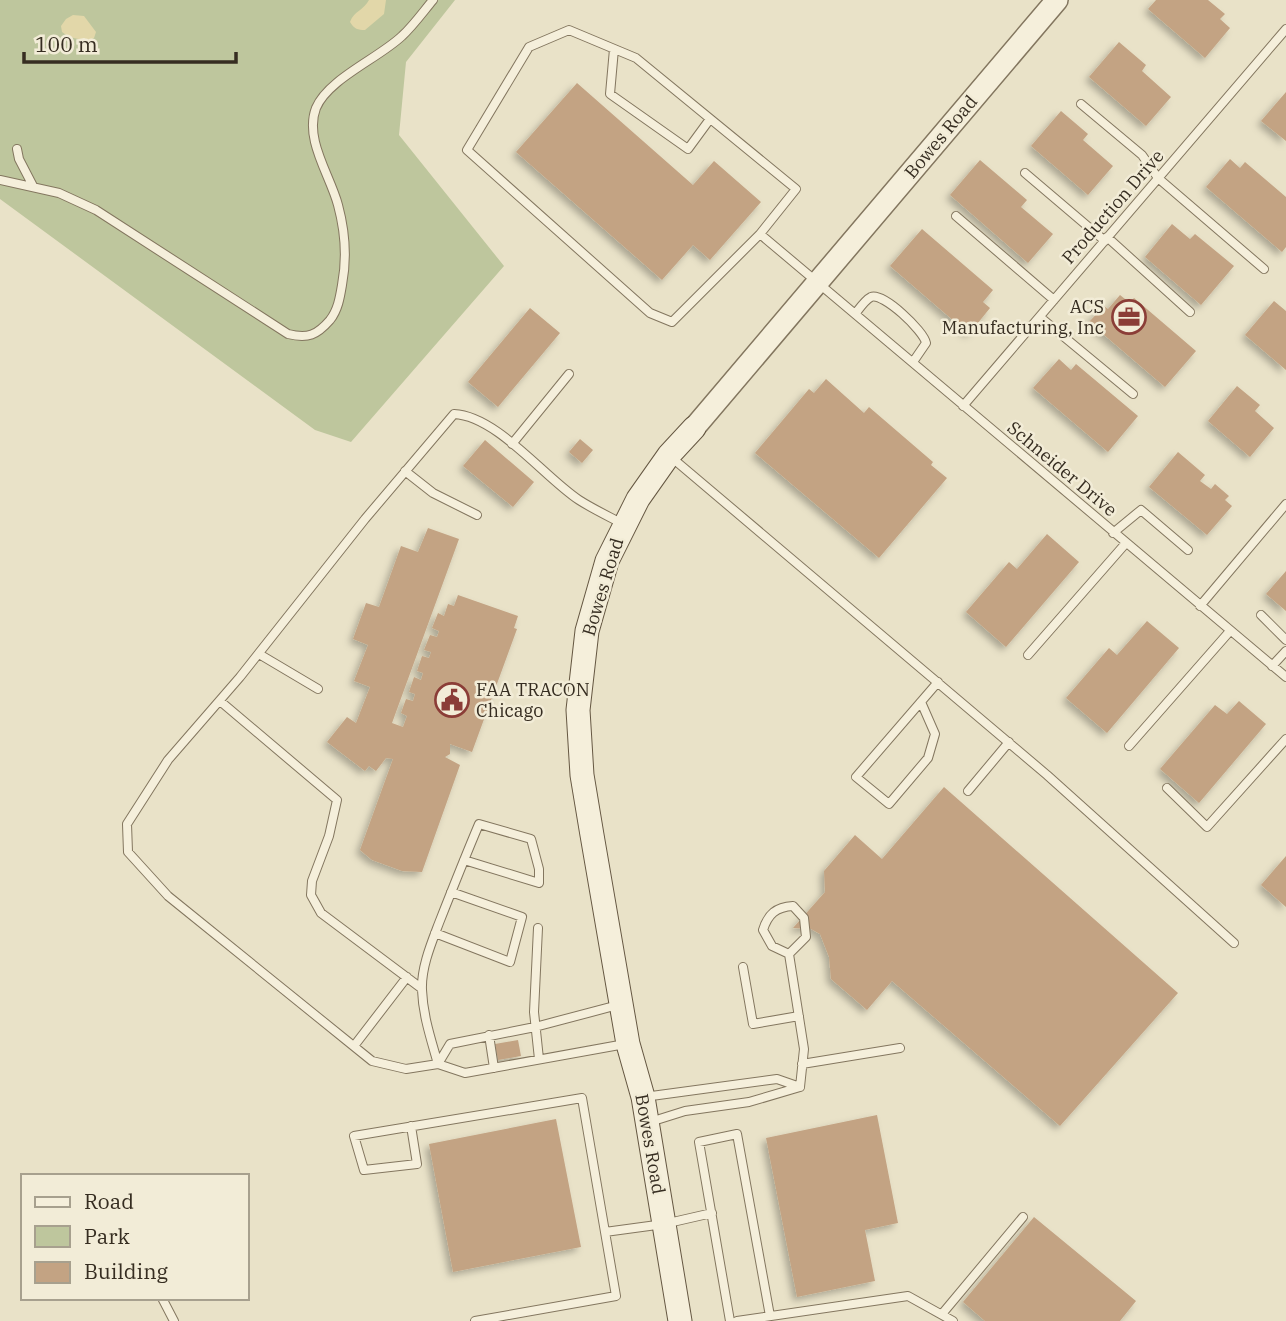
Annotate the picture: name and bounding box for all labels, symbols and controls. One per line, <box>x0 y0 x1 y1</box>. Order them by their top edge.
scale bar <box>24 21 236 65</box>
text: 100 m <box>35 30 98 58</box>
street label: Bowes Road <box>899 90 982 183</box>
street label: Production Drive <box>1057 145 1169 269</box>
place label: ACS Manufacturing, Inc <box>942 295 1104 339</box>
office icon: ACS Manufacturing, Inc <box>1110 298 1148 336</box>
street label: Schneider Drive <box>1003 416 1122 521</box>
street label: Bowes Road <box>577 535 628 639</box>
place label: FAA TRACON Chicago <box>476 678 590 722</box>
public building icon: FAA TRACON Chicago <box>433 681 471 719</box>
street label: Bowes Road <box>630 1092 671 1196</box>
legend <box>21 1174 248 1300</box>
text: Road <box>84 1187 134 1215</box>
text: Park <box>84 1222 131 1250</box>
text: Building <box>84 1257 169 1285</box>

